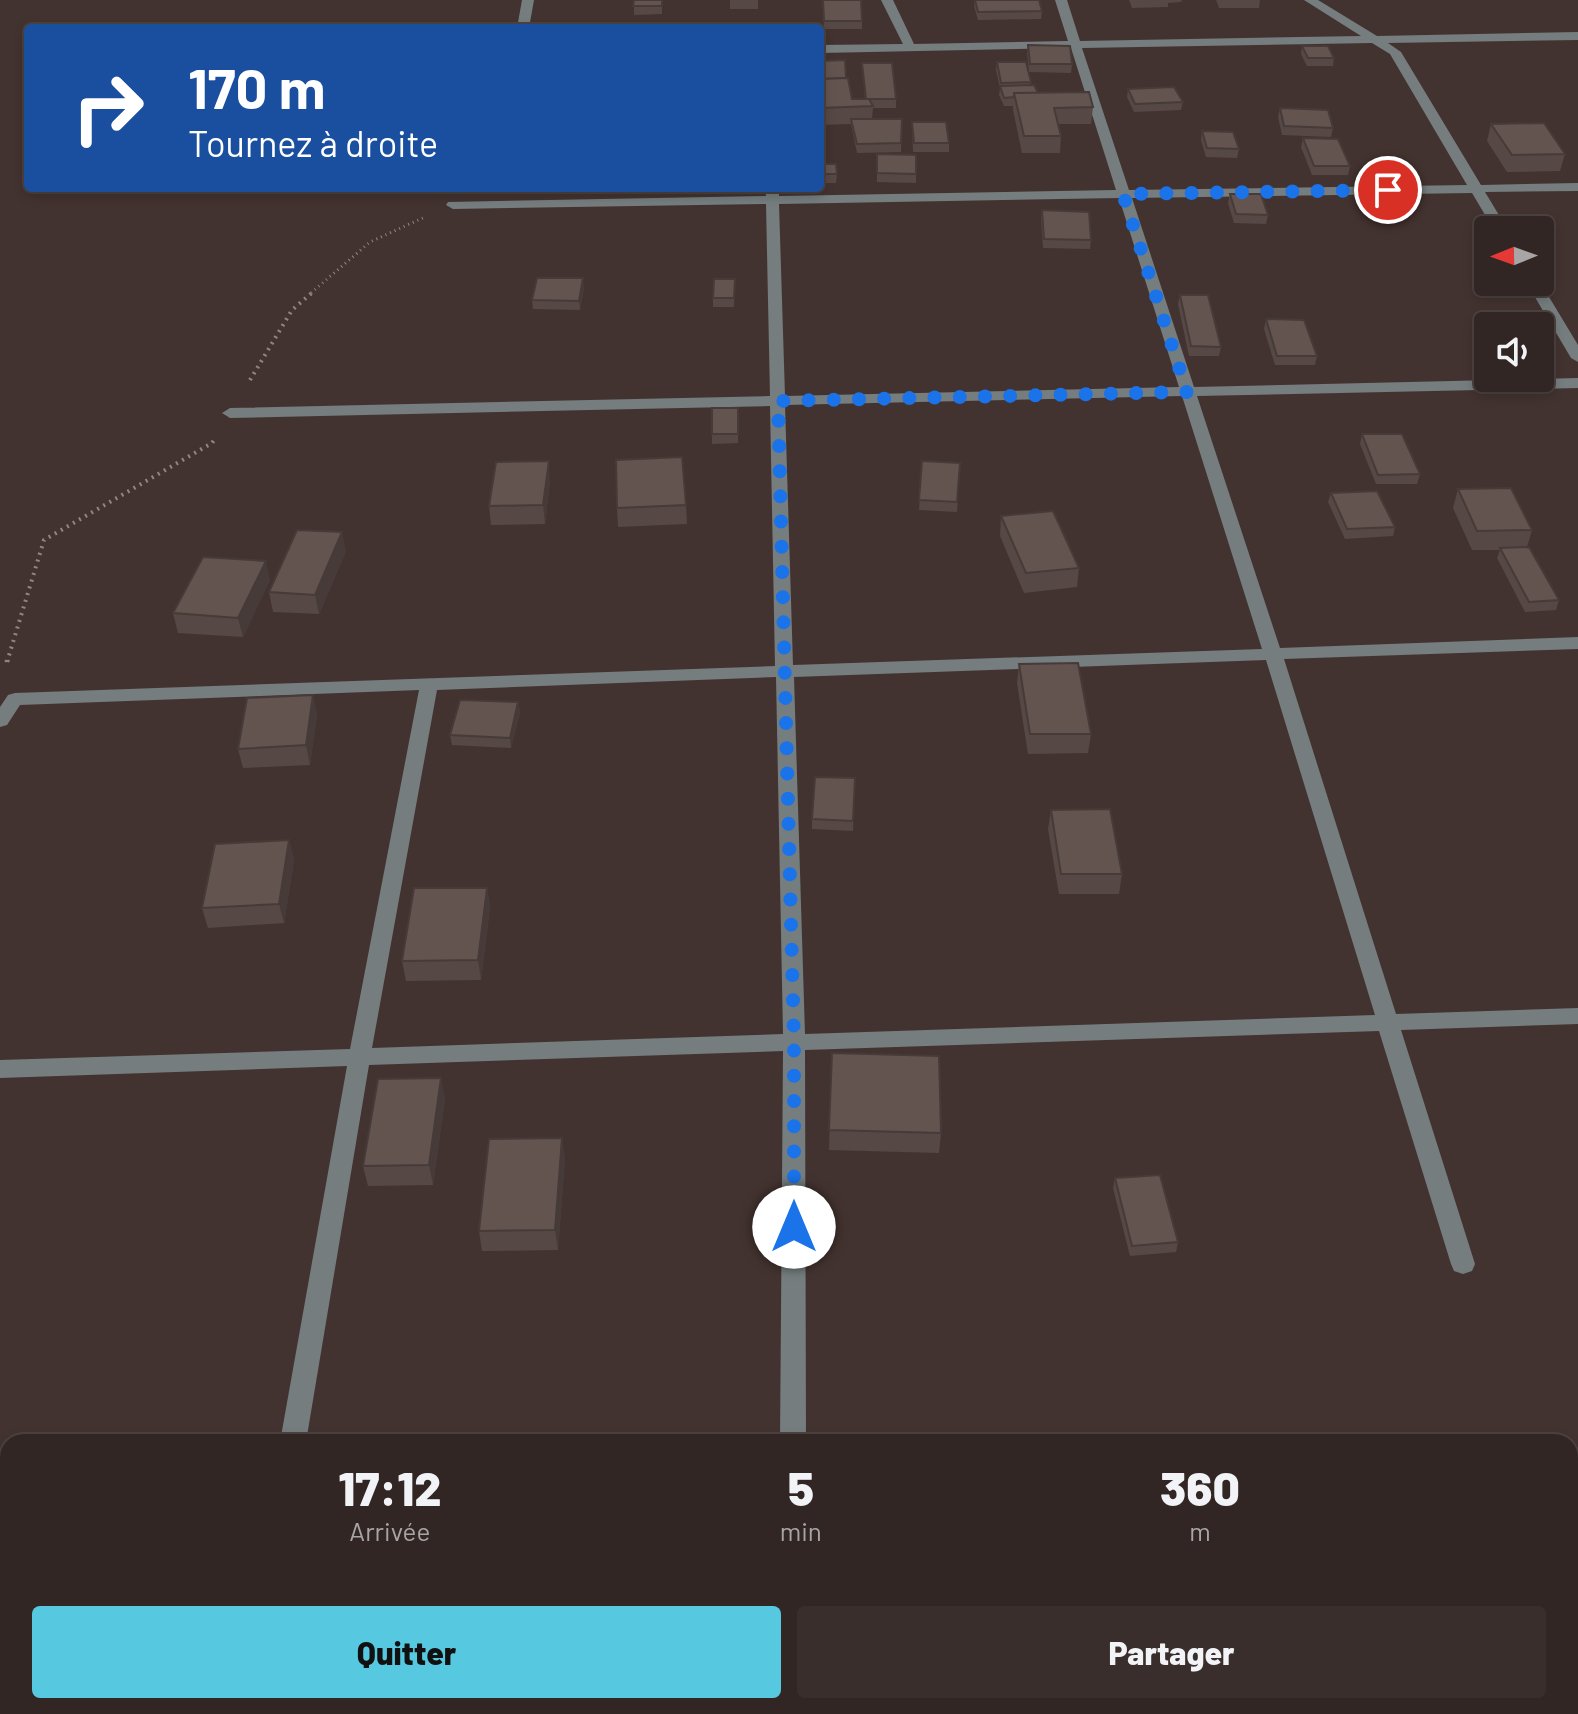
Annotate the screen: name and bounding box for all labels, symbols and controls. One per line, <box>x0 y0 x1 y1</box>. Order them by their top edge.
text: 170 m <box>188 53 325 120</box>
icon: right <box>56 56 160 160</box>
text: Tournez à droite <box>188 121 438 164</box>
pin <box>1354 156 1422 224</box>
icon: arrive <box>1366 168 1410 212</box>
north arrow <box>1474 216 1554 296</box>
map controls <box>1474 216 1554 392</box>
button: sound <box>1474 312 1554 392</box>
position arrow <box>752 1185 836 1269</box>
text: 17:12 <box>338 1458 442 1516</box>
text: 5 <box>788 1458 814 1516</box>
text: 360 <box>1160 1458 1240 1516</box>
text: Arrivée <box>349 1515 430 1546</box>
text: min <box>780 1515 822 1546</box>
text: m <box>1189 1515 1211 1546</box>
button: Quitter <box>32 1606 781 1698</box>
button: Partager <box>797 1606 1546 1698</box>

